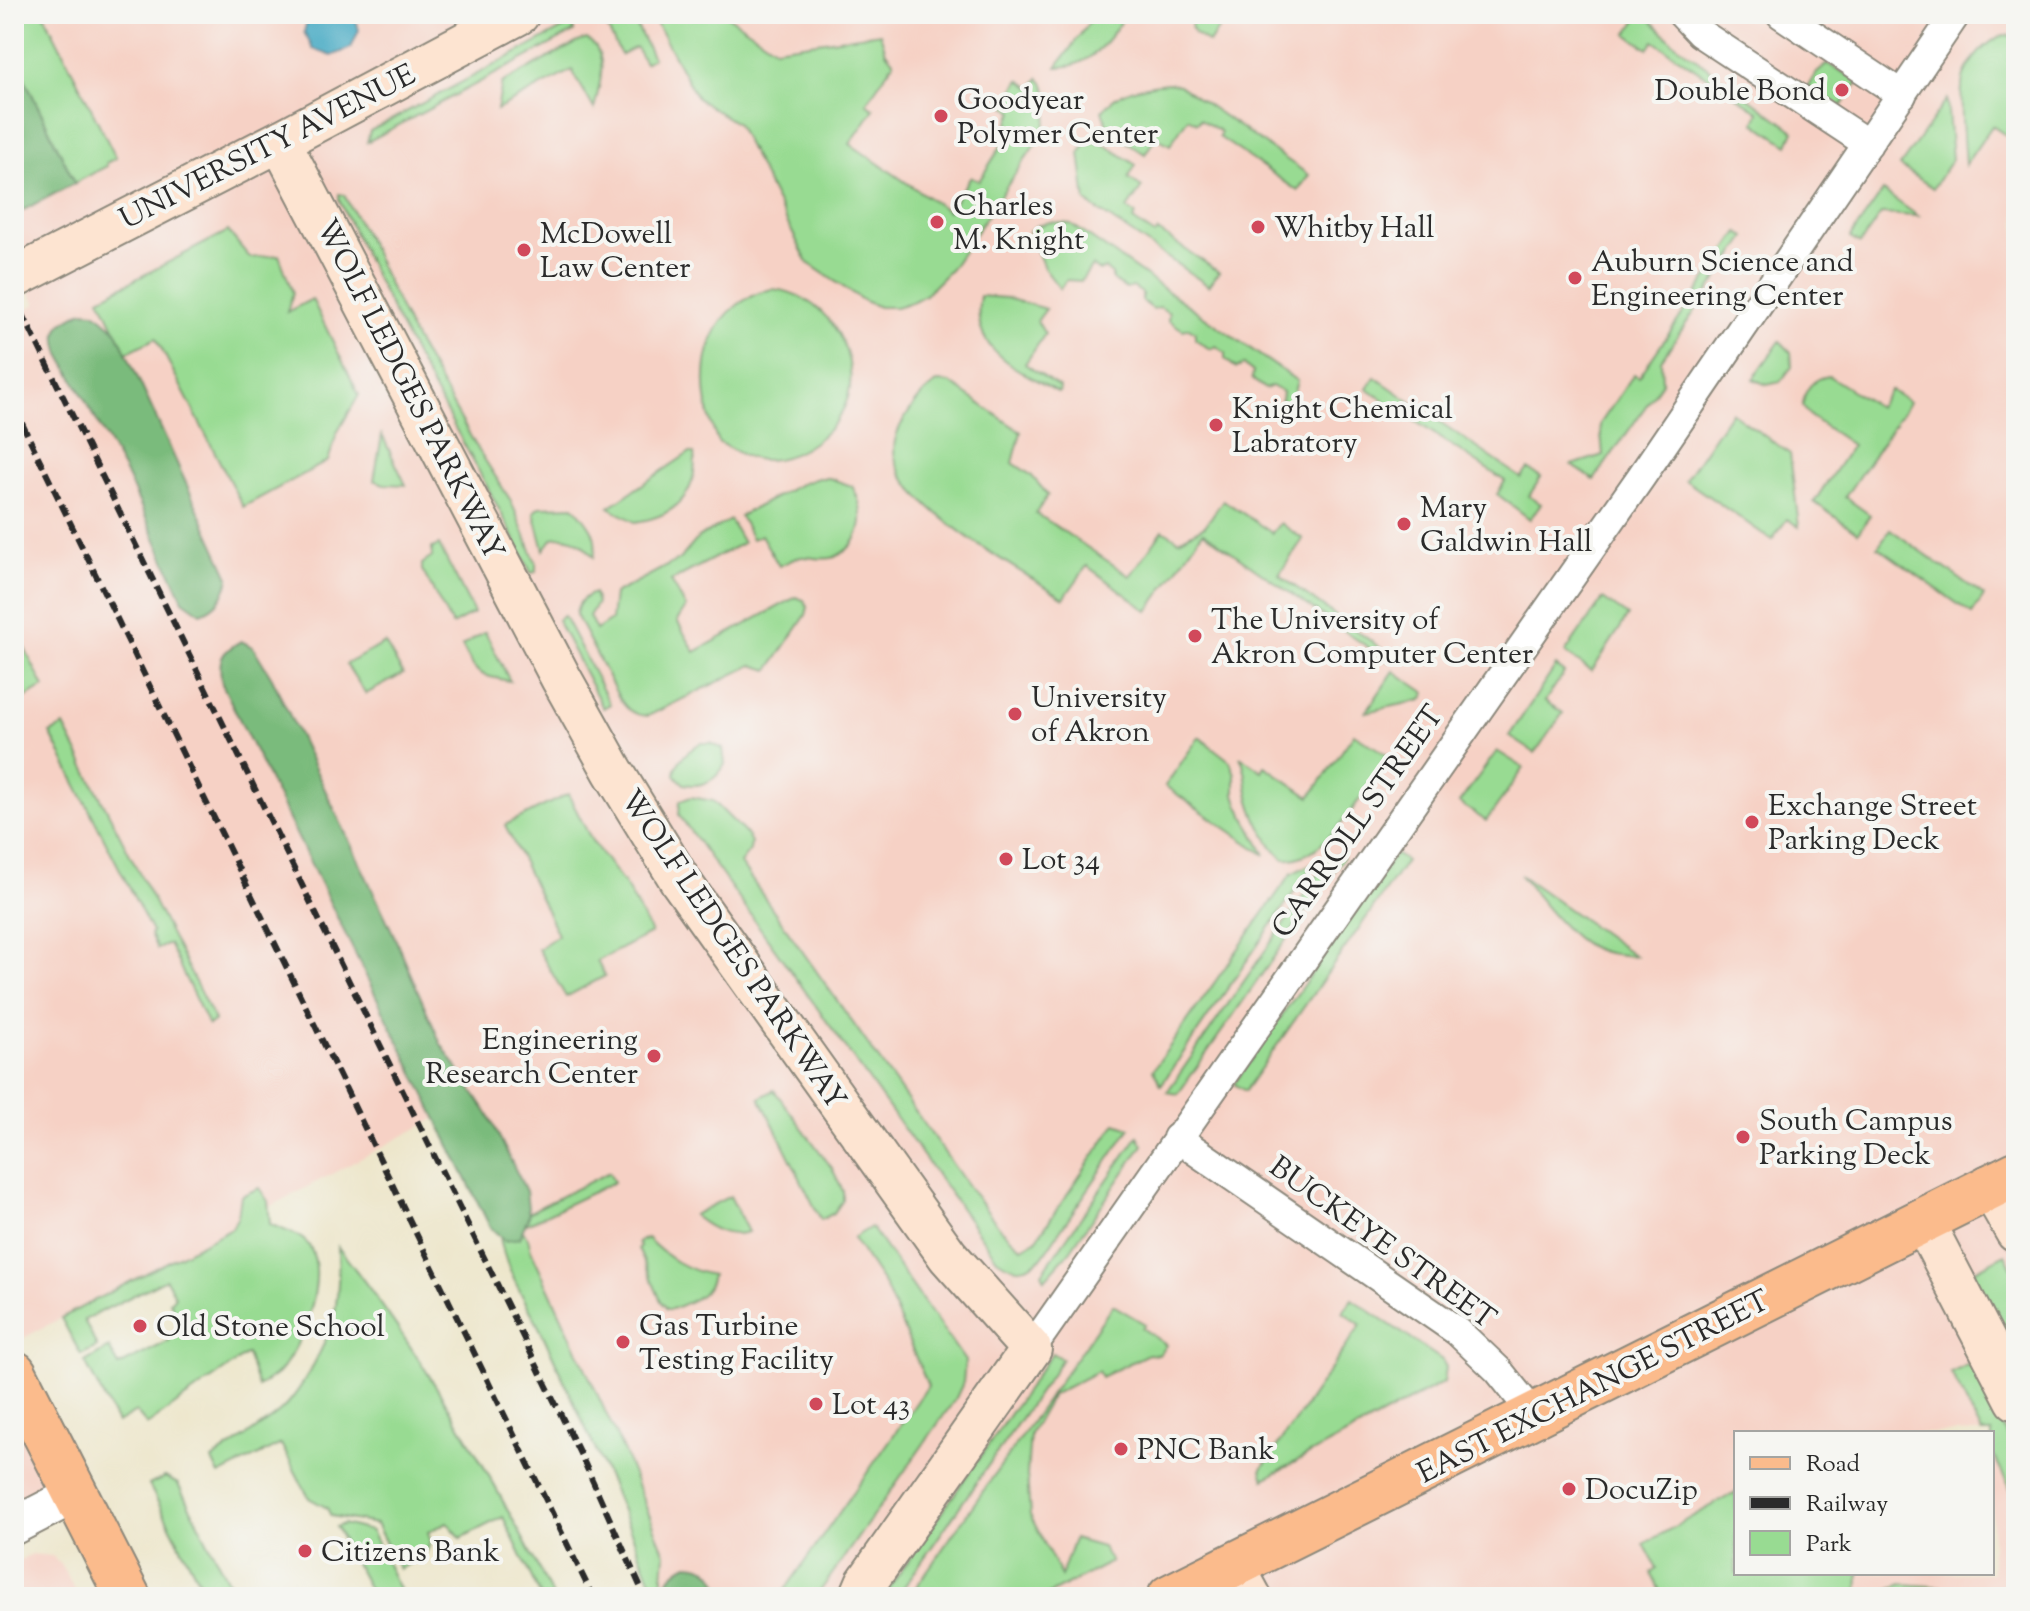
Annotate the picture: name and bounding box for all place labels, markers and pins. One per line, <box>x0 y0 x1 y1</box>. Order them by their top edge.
place label: Double Bond <box>1654 71 1826 114</box>
place label: Goodyear Polymer Center <box>957 80 1158 157</box>
marker: Double Bond <box>1833 81 1851 99</box>
marker: Goodyear Polymer Center <box>932 107 950 125</box>
place label: Charles M. Knight <box>953 186 1085 263</box>
place label: Whitby Hall <box>1274 208 1434 251</box>
marker: Charles M. Knight <box>928 213 946 231</box>
place label: McDowell Law Center <box>540 214 691 291</box>
marker: Whitby Hall <box>1249 218 1267 236</box>
marker: McDowell Law Center <box>515 241 533 259</box>
place label: Auburn Science and Engineering Center <box>1591 242 1854 319</box>
marker: Auburn Science and Engineering Center <box>1566 269 1584 287</box>
place label: Knight Chemical Labratory <box>1232 389 1453 466</box>
marker: Knight Chemical Labratory <box>1207 416 1225 434</box>
place label: Mary Galdwin Hall <box>1420 488 1592 565</box>
marker: Mary Galdwin Hall <box>1395 515 1413 533</box>
place label: The University of Akron Computer Center <box>1211 600 1533 677</box>
marker: The University of Akron Computer Center <box>1186 627 1204 645</box>
place label: University of Akron <box>1031 678 1167 755</box>
marker: University of Akron <box>1006 705 1024 723</box>
place label: Exchange Street Parking Deck <box>1768 786 1977 863</box>
marker: Exchange Street Parking Deck <box>1743 813 1761 831</box>
place label: Lot 34 <box>1022 840 1100 883</box>
marker: Lot 34 <box>997 850 1015 868</box>
place label: Engineering Research Center <box>425 1020 638 1097</box>
marker: Engineering Research Center <box>645 1047 663 1065</box>
place label: South Campus Parking Deck <box>1759 1101 1953 1178</box>
marker: South Campus Parking Deck <box>1734 1128 1752 1146</box>
place label: Gas Turbine Testing Facility <box>639 1306 834 1383</box>
place label: Old Stone School <box>156 1307 385 1350</box>
marker: Old Stone School <box>131 1317 149 1335</box>
marker: Gas Turbine Testing Facility <box>614 1333 632 1351</box>
place label: Lot 43 <box>832 1385 910 1428</box>
marker: Lot 43 <box>807 1395 825 1413</box>
place label: PNC Bank <box>1137 1430 1275 1473</box>
marker: PNC Bank <box>1112 1440 1130 1458</box>
place label: DocuZip <box>1585 1470 1698 1513</box>
marker: DocuZip <box>1560 1480 1578 1498</box>
place label: Citizens Bank <box>321 1532 500 1575</box>
marker: Citizens Bank <box>296 1542 314 1560</box>

